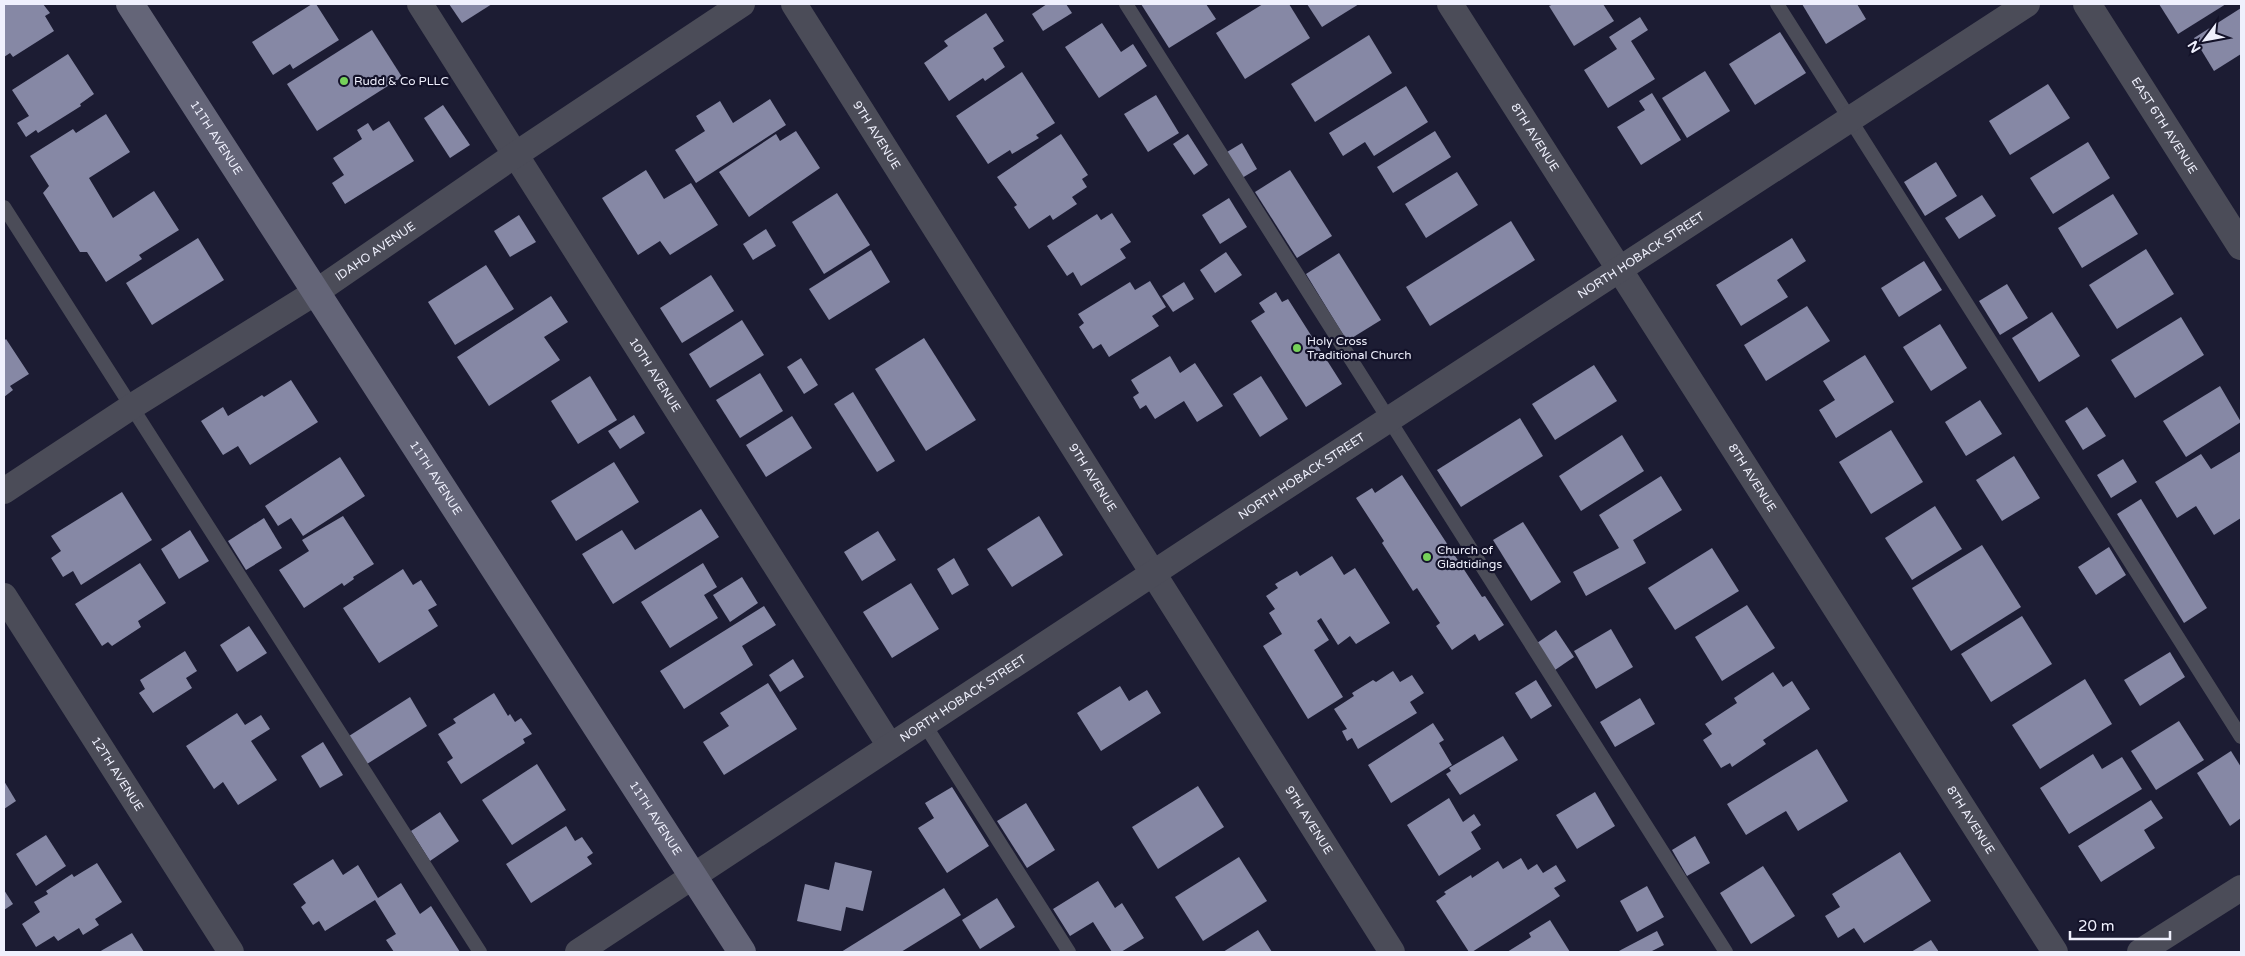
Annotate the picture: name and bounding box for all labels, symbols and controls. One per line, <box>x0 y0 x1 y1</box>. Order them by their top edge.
north arrow <box>2180 15 2230 65</box>
text: N <box>2184 37 2205 56</box>
place label: Rudd & Co PLLC <box>354 74 449 88</box>
marker: Rudd & Co PLLC <box>338 75 350 87</box>
street label: EAST 6TH AVENUE <box>2128 75 2200 177</box>
street label: 11TH AVENUE <box>187 98 245 178</box>
street label: 9TH AVENUE <box>850 98 904 172</box>
street label: 8TH AVENUE <box>1508 101 1562 174</box>
street label: NORTH HOBACK STREET <box>1575 209 1708 302</box>
street label: IDAHO AVENUE <box>333 219 418 284</box>
place label: Holy Cross Traditional Church <box>1307 334 1412 362</box>
street label: 10TH AVENUE <box>626 335 684 415</box>
marker: Holy Cross Traditional Church <box>1291 342 1303 354</box>
street label: NORTH HOBACK STREET <box>1236 430 1368 523</box>
street label: 11TH AVENUE <box>407 438 465 518</box>
street label: 9TH AVENUE <box>1066 441 1120 515</box>
street label: 8TH AVENUE <box>1725 441 1779 515</box>
place label: Church of Gladtidings <box>1437 543 1502 571</box>
marker: Church of Gladtidings <box>1421 551 1433 563</box>
street label: NORTH HOBACK STREET <box>897 651 1029 745</box>
street label: 12TH AVENUE <box>89 734 146 814</box>
street label: 11TH AVENUE <box>627 778 685 858</box>
street label: 8TH AVENUE <box>1944 783 1998 857</box>
street label: 9TH AVENUE <box>1282 784 1336 857</box>
scale bar <box>2070 908 2170 940</box>
text: 20 m <box>2078 917 2115 935</box>

